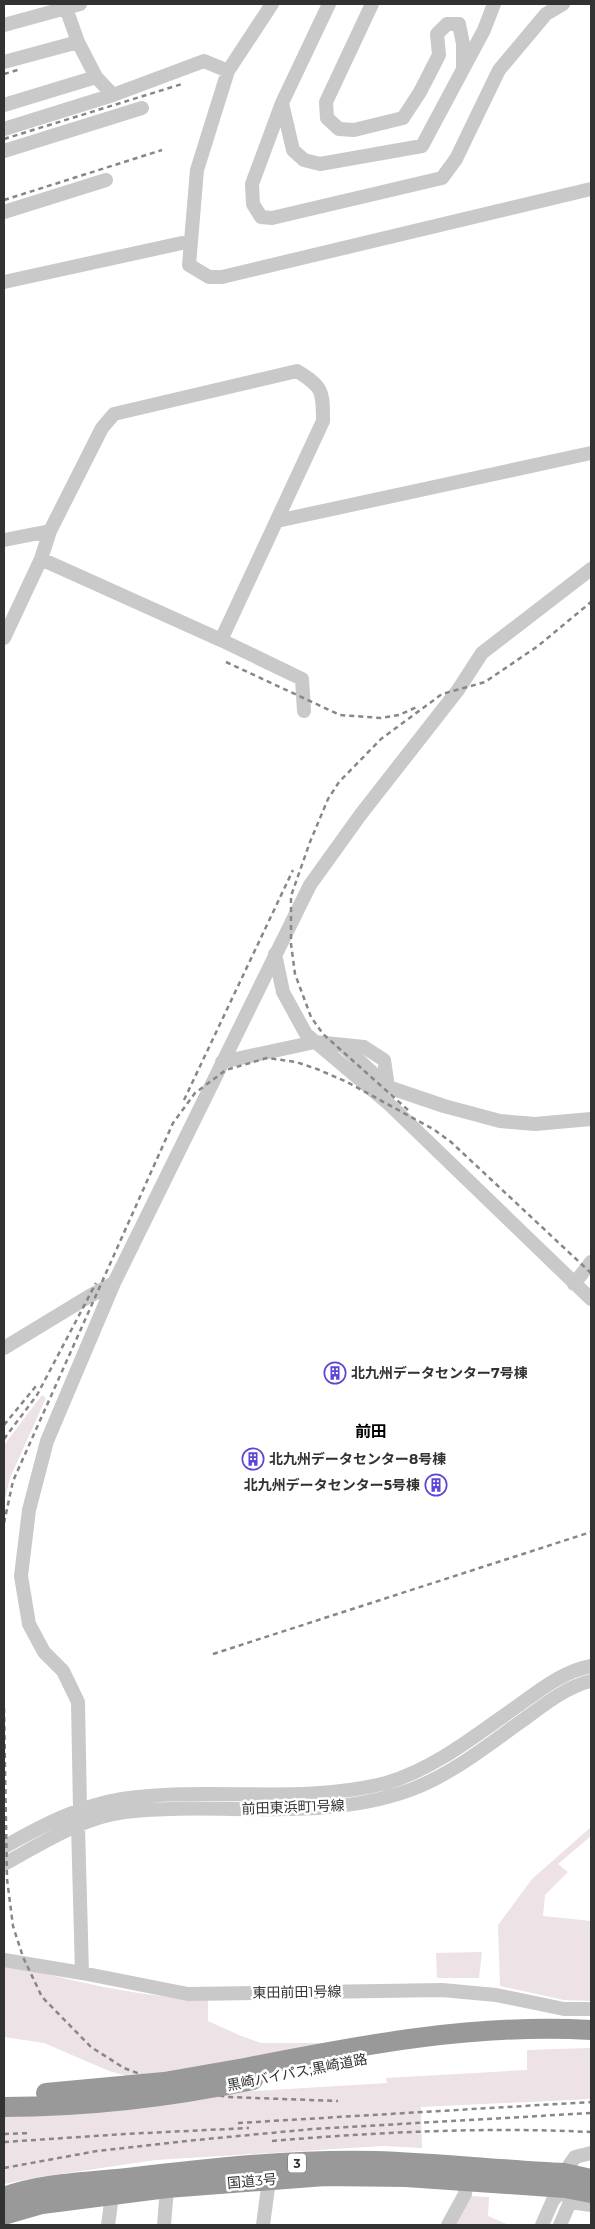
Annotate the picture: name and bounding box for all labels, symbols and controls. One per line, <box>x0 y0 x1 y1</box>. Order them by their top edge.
building icon: 北九州データセンター7号棟 <box>323 1361 347 1385</box>
place label: 北九州データセンター7号棟 <box>351 1364 528 1382</box>
district label: 前田 <box>355 1422 387 1441</box>
building icon: 北九州データセンター8号棟 <box>241 1447 265 1471</box>
place label: 北九州データセンター8号棟 <box>269 1450 446 1468</box>
building icon: 北九州データセンター5号棟 <box>424 1473 448 1497</box>
place label: 北九州データセンター5号棟 <box>244 1476 420 1494</box>
street label: 前田東浜町1号線 <box>241 1796 345 1818</box>
street label: 東田前田1号線 <box>252 1982 342 2002</box>
street label: 黒崎バイパス;黒崎道路 <box>225 2050 369 2094</box>
road number: 3 <box>288 2154 306 2172</box>
street label: 国道3号 <box>226 2170 278 2192</box>

